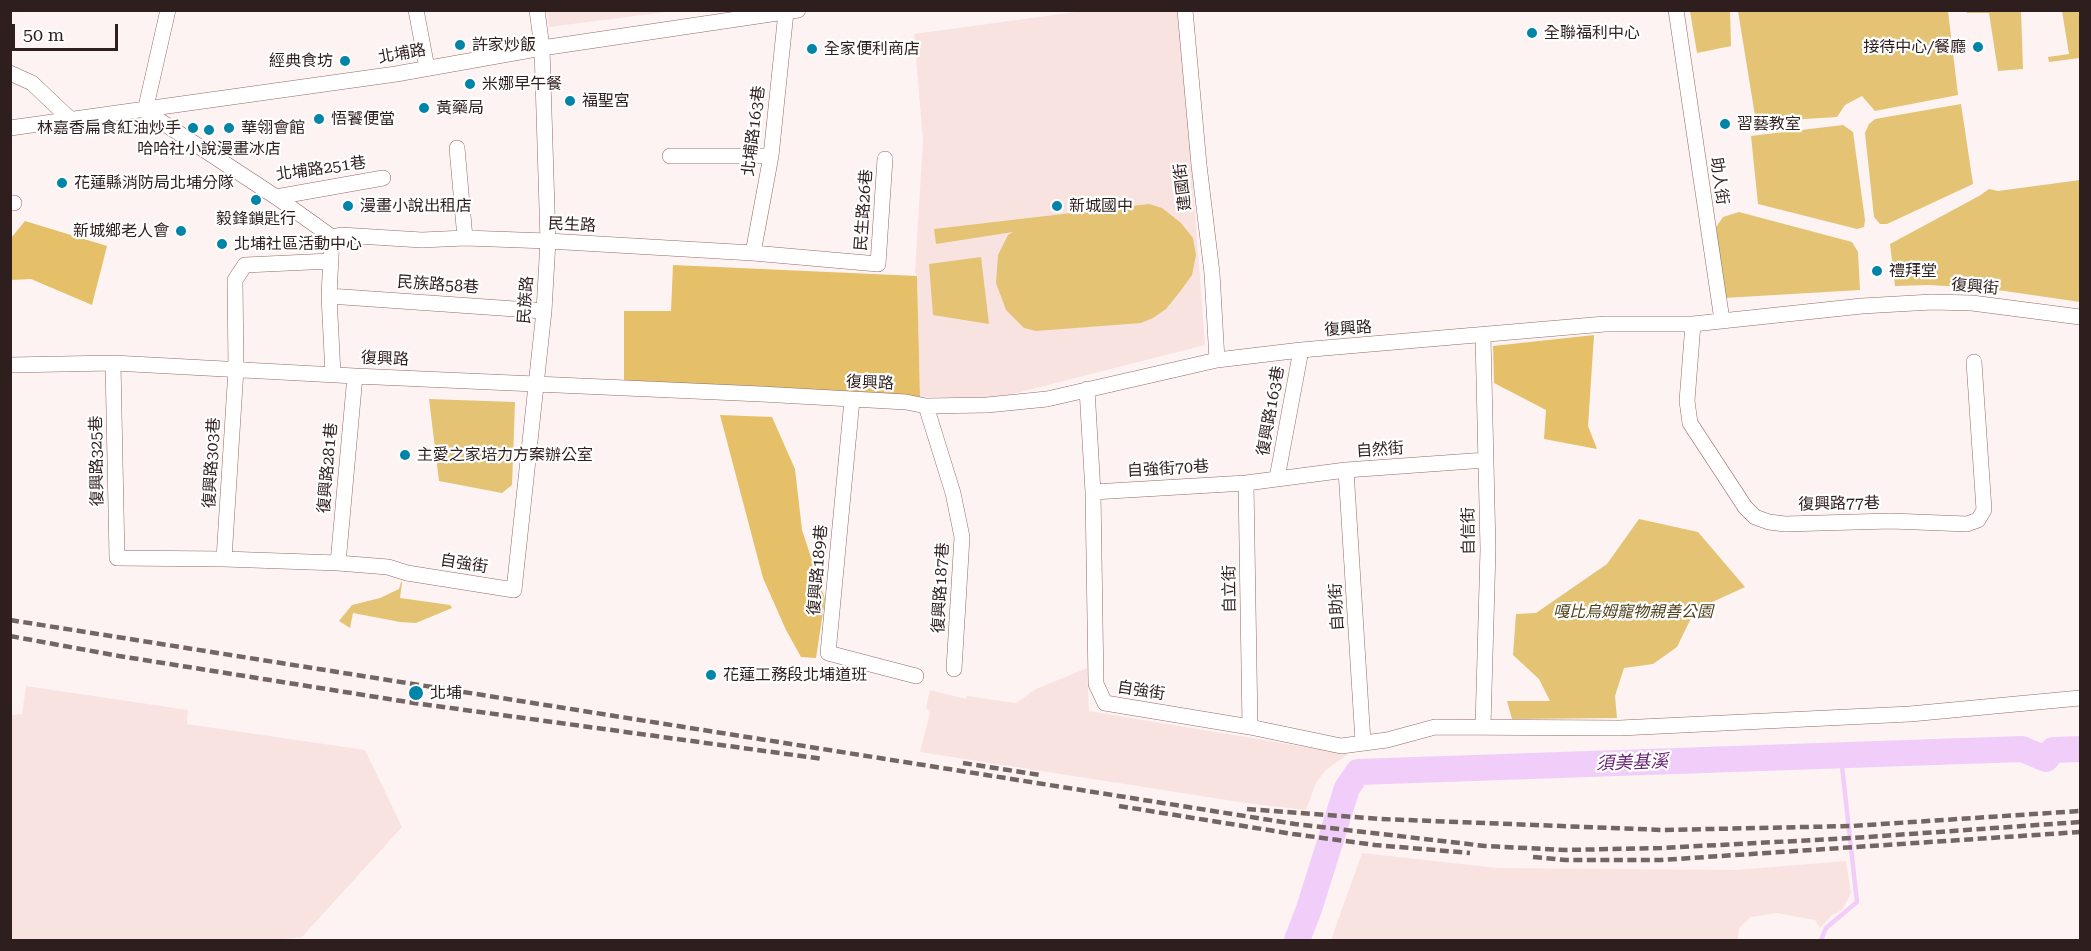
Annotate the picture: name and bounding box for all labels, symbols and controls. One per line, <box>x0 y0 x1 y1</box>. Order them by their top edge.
scale bar <box>15 12 122 50</box>
place label: 全聯福利中心 <box>1544 23 1640 43</box>
text: 50 m <box>23 24 64 45</box>
marker: 全聯福利中心 <box>1525 26 1539 40</box>
place label: 許家炒飯 <box>472 35 536 55</box>
place label: 接待中心/餐廳 <box>1863 37 1966 57</box>
marker: 許家炒飯 <box>453 38 467 52</box>
place label: 全家便利商店 <box>824 39 920 59</box>
street label: 北埔路 <box>377 40 427 68</box>
marker: 接待中心/餐廳 <box>1971 40 1985 54</box>
marker: 全家便利商店 <box>805 42 819 56</box>
place label: 經典食坊 <box>269 51 333 71</box>
marker: 經典食坊 <box>338 54 352 68</box>
place label: 米娜早午餐 <box>482 74 562 94</box>
marker: 米娜早午餐 <box>463 77 477 91</box>
street label: 北埔路163巷 <box>739 85 769 177</box>
place label: 福聖宮 <box>582 91 630 111</box>
marker: 福聖宮 <box>563 94 577 108</box>
place label: 黃藥局 <box>436 98 484 118</box>
marker: 黃藥局 <box>417 101 431 115</box>
place label: 悟饕便當 <box>331 109 395 129</box>
marker: 悟饕便當 <box>312 112 326 126</box>
place label: 習藝教室 <box>1737 114 1801 134</box>
marker: 習藝教室 <box>1718 117 1732 131</box>
place label: 林嘉香扁食紅油炒手 <box>37 118 181 138</box>
place label: 華翎會館 <box>241 118 305 138</box>
marker: 林嘉香扁食紅油炒手 <box>186 121 200 135</box>
marker: 華翎會館 <box>222 121 236 135</box>
marker: 哈哈社小說漫畫冰店 <box>202 123 216 137</box>
place label: 哈哈社小說漫畫冰店 <box>137 139 281 159</box>
street label: 北埔路251巷 <box>275 153 367 185</box>
street label: 助人街 <box>1706 156 1732 206</box>
street label: 建國街 <box>1171 162 1195 212</box>
street label: 民生路26巷 <box>852 168 876 252</box>
place label: 花蓮縣消防局北埔分隊 <box>74 173 234 193</box>
marker: 花蓮縣消防局北埔分隊 <box>55 176 69 190</box>
marker: 毅鋒鎖匙行 <box>249 193 263 207</box>
place label: 漫畫小說出租店 <box>360 196 472 216</box>
place label: 新城國中 <box>1069 196 1133 216</box>
marker: 漫畫小說出租店 <box>341 199 355 213</box>
marker: 新城國中 <box>1050 199 1064 213</box>
place label: 毅鋒鎖匙行 <box>216 209 296 229</box>
street label: 民生路 <box>548 214 596 236</box>
place label: 新城鄉老人會 <box>73 221 169 241</box>
marker: 新城鄉老人會 <box>174 224 188 238</box>
place label: 北埔社區活動中心 <box>234 234 362 254</box>
marker: 北埔社區活動中心 <box>215 237 229 251</box>
place label: 禮拜堂 <box>1889 261 1937 281</box>
marker: 禮拜堂 <box>1870 264 1884 278</box>
street label: 民族路58巷 <box>396 273 480 297</box>
street label: 民族路 <box>515 275 537 325</box>
street label: 復興街 <box>1950 275 2000 299</box>
street label: 復興路 <box>1323 318 1373 340</box>
street label: 復興路 <box>361 349 409 369</box>
street label: 復興路163巷 <box>1254 365 1288 457</box>
street label: 復興路 <box>846 373 894 393</box>
street label: 復興路325巷 <box>87 415 107 507</box>
street label: 復興路303巷 <box>200 417 224 509</box>
street label: 復興路281巷 <box>314 422 342 514</box>
street label: 自然街 <box>1355 439 1405 461</box>
place label: 主愛之家培力方案辦公室 <box>417 445 593 465</box>
marker: 主愛之家培力方案辦公室 <box>398 448 412 462</box>
street label: 自強街70巷 <box>1127 457 1209 481</box>
street label: 復興路77巷 <box>1798 494 1880 514</box>
street label: 自信街 <box>1459 507 1479 555</box>
street label: 復興路189巷 <box>804 524 832 616</box>
street label: 復興路187巷 <box>929 542 953 634</box>
street label: 自強街 <box>439 551 489 577</box>
street label: 自立街 <box>1220 565 1240 613</box>
street label: 自助街 <box>1326 583 1348 631</box>
park label: 嘎比烏姆寵物親善公園 <box>1553 602 1713 622</box>
place label: 花蓮工務段北埔道班 <box>723 665 867 685</box>
marker: 花蓮工務段北埔道班 <box>704 668 718 682</box>
street label: 自強街 <box>1116 678 1166 704</box>
place label: 北埔 <box>430 683 462 703</box>
marker: 北埔 <box>407 684 425 702</box>
water label: 須美基溪 <box>1596 751 1668 775</box>

